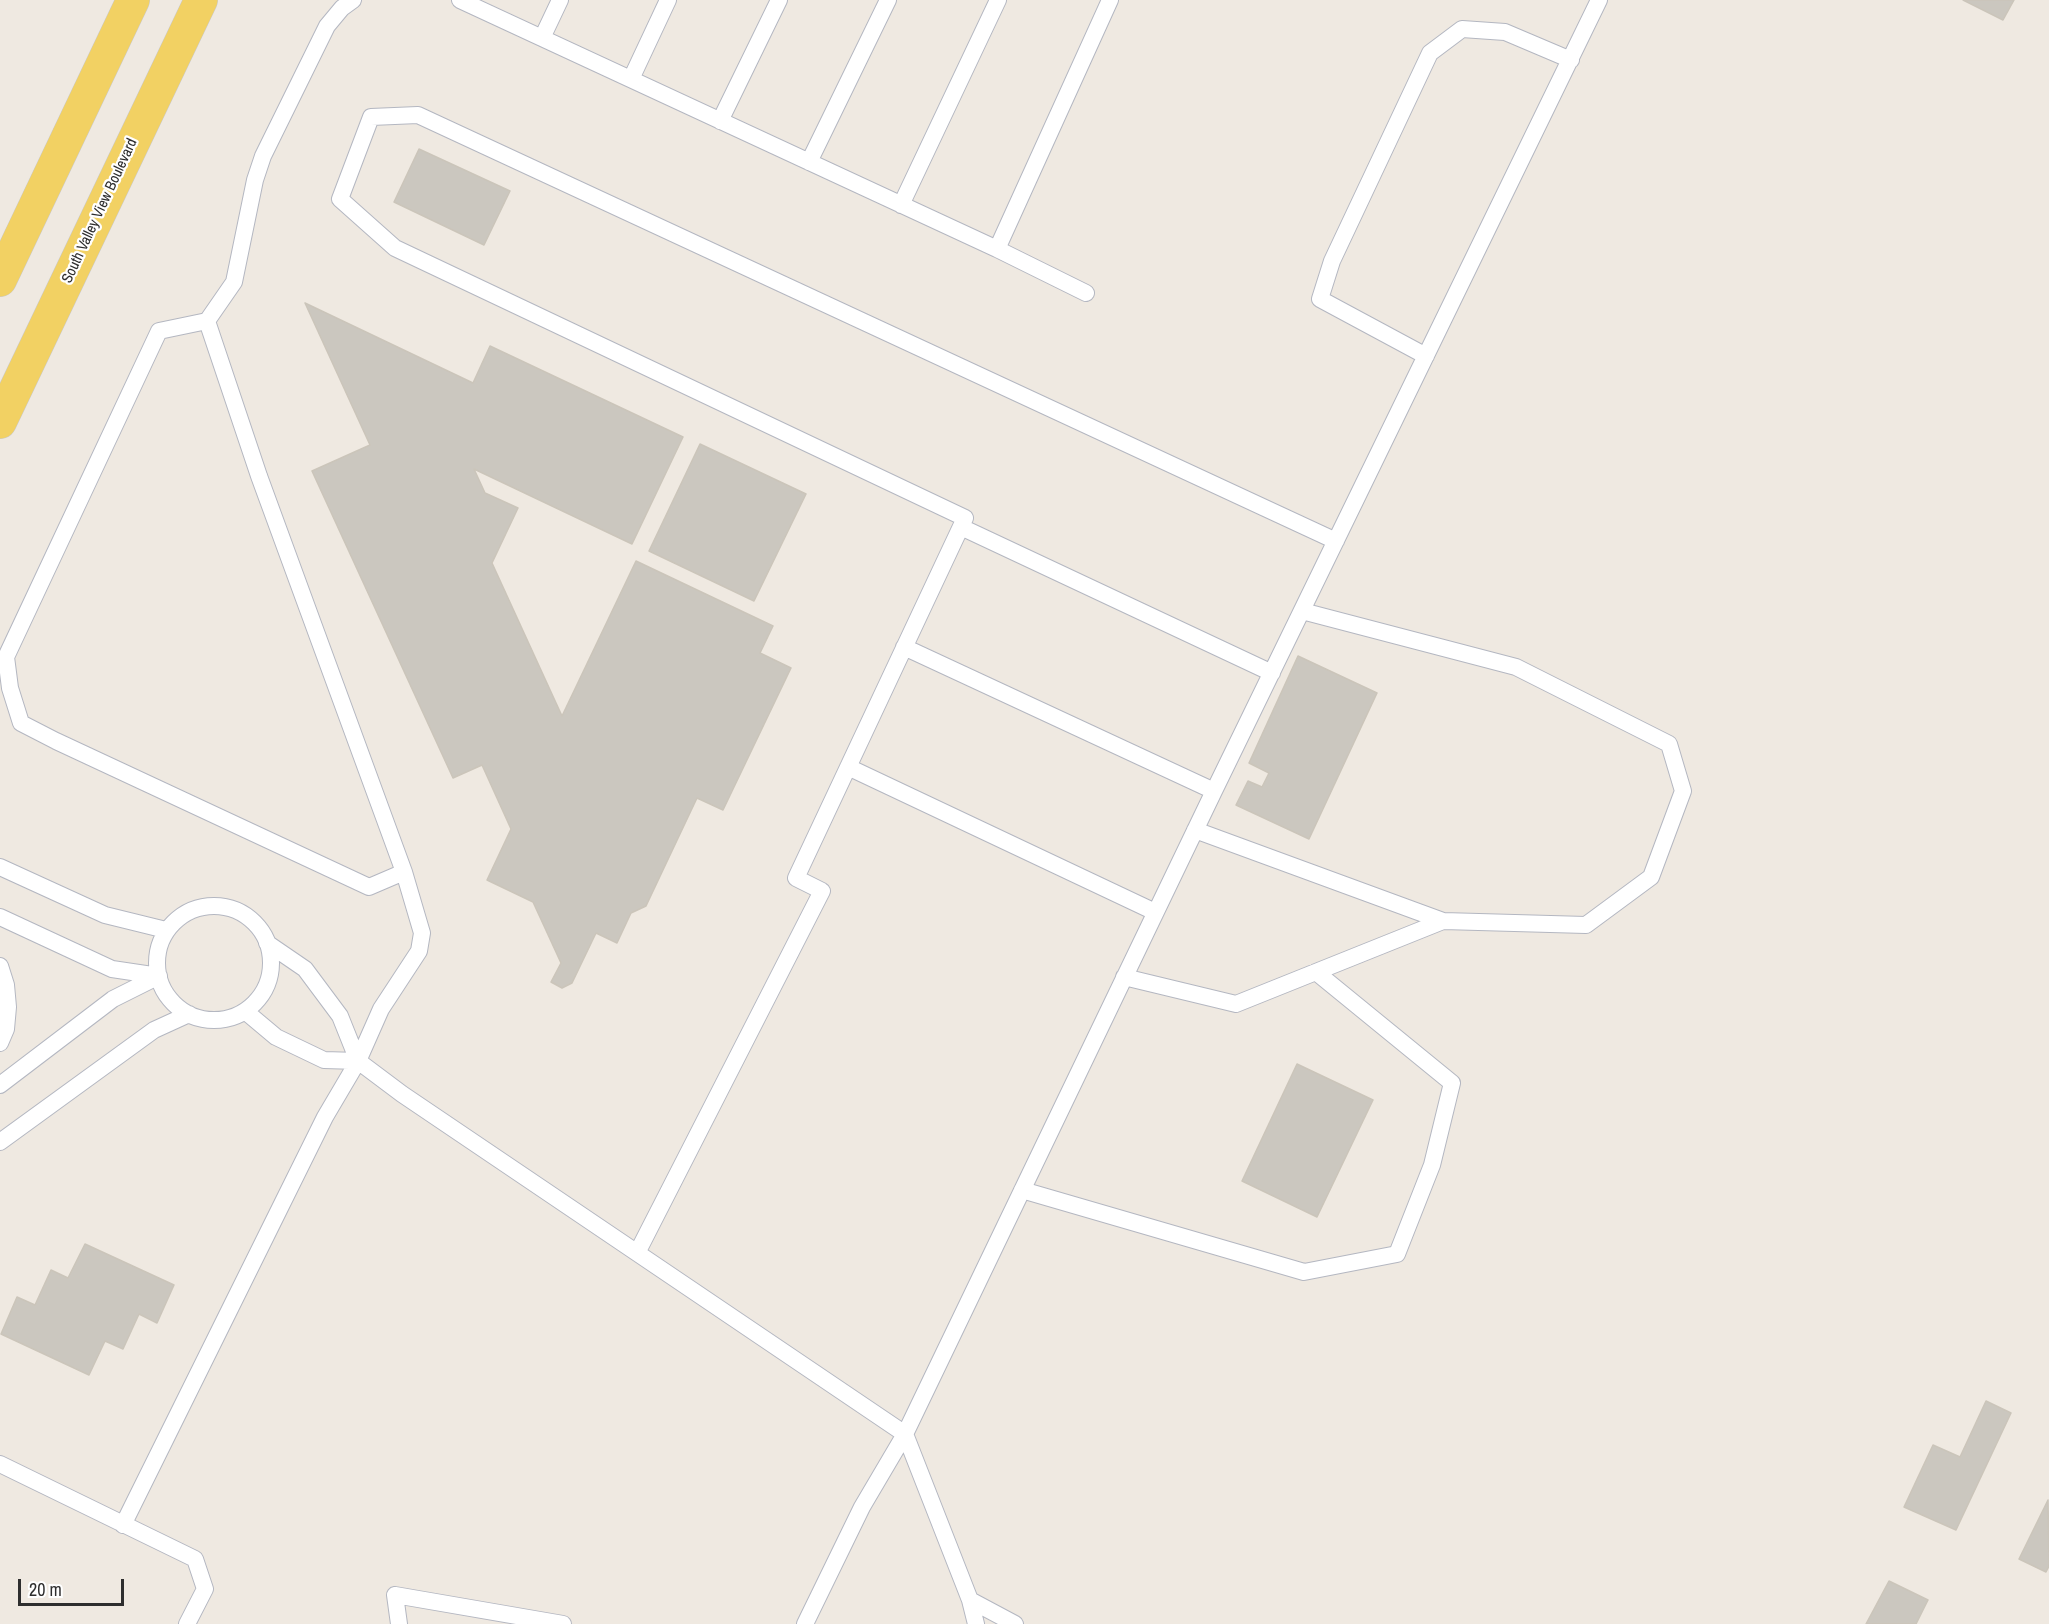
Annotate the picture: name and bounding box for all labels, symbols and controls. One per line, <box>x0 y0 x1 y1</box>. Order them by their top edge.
street label: South Valley View Boulevard <box>59 136 141 286</box>
scale bar <box>21 1567 128 1605</box>
text: 20 m <box>29 1577 62 1602</box>

